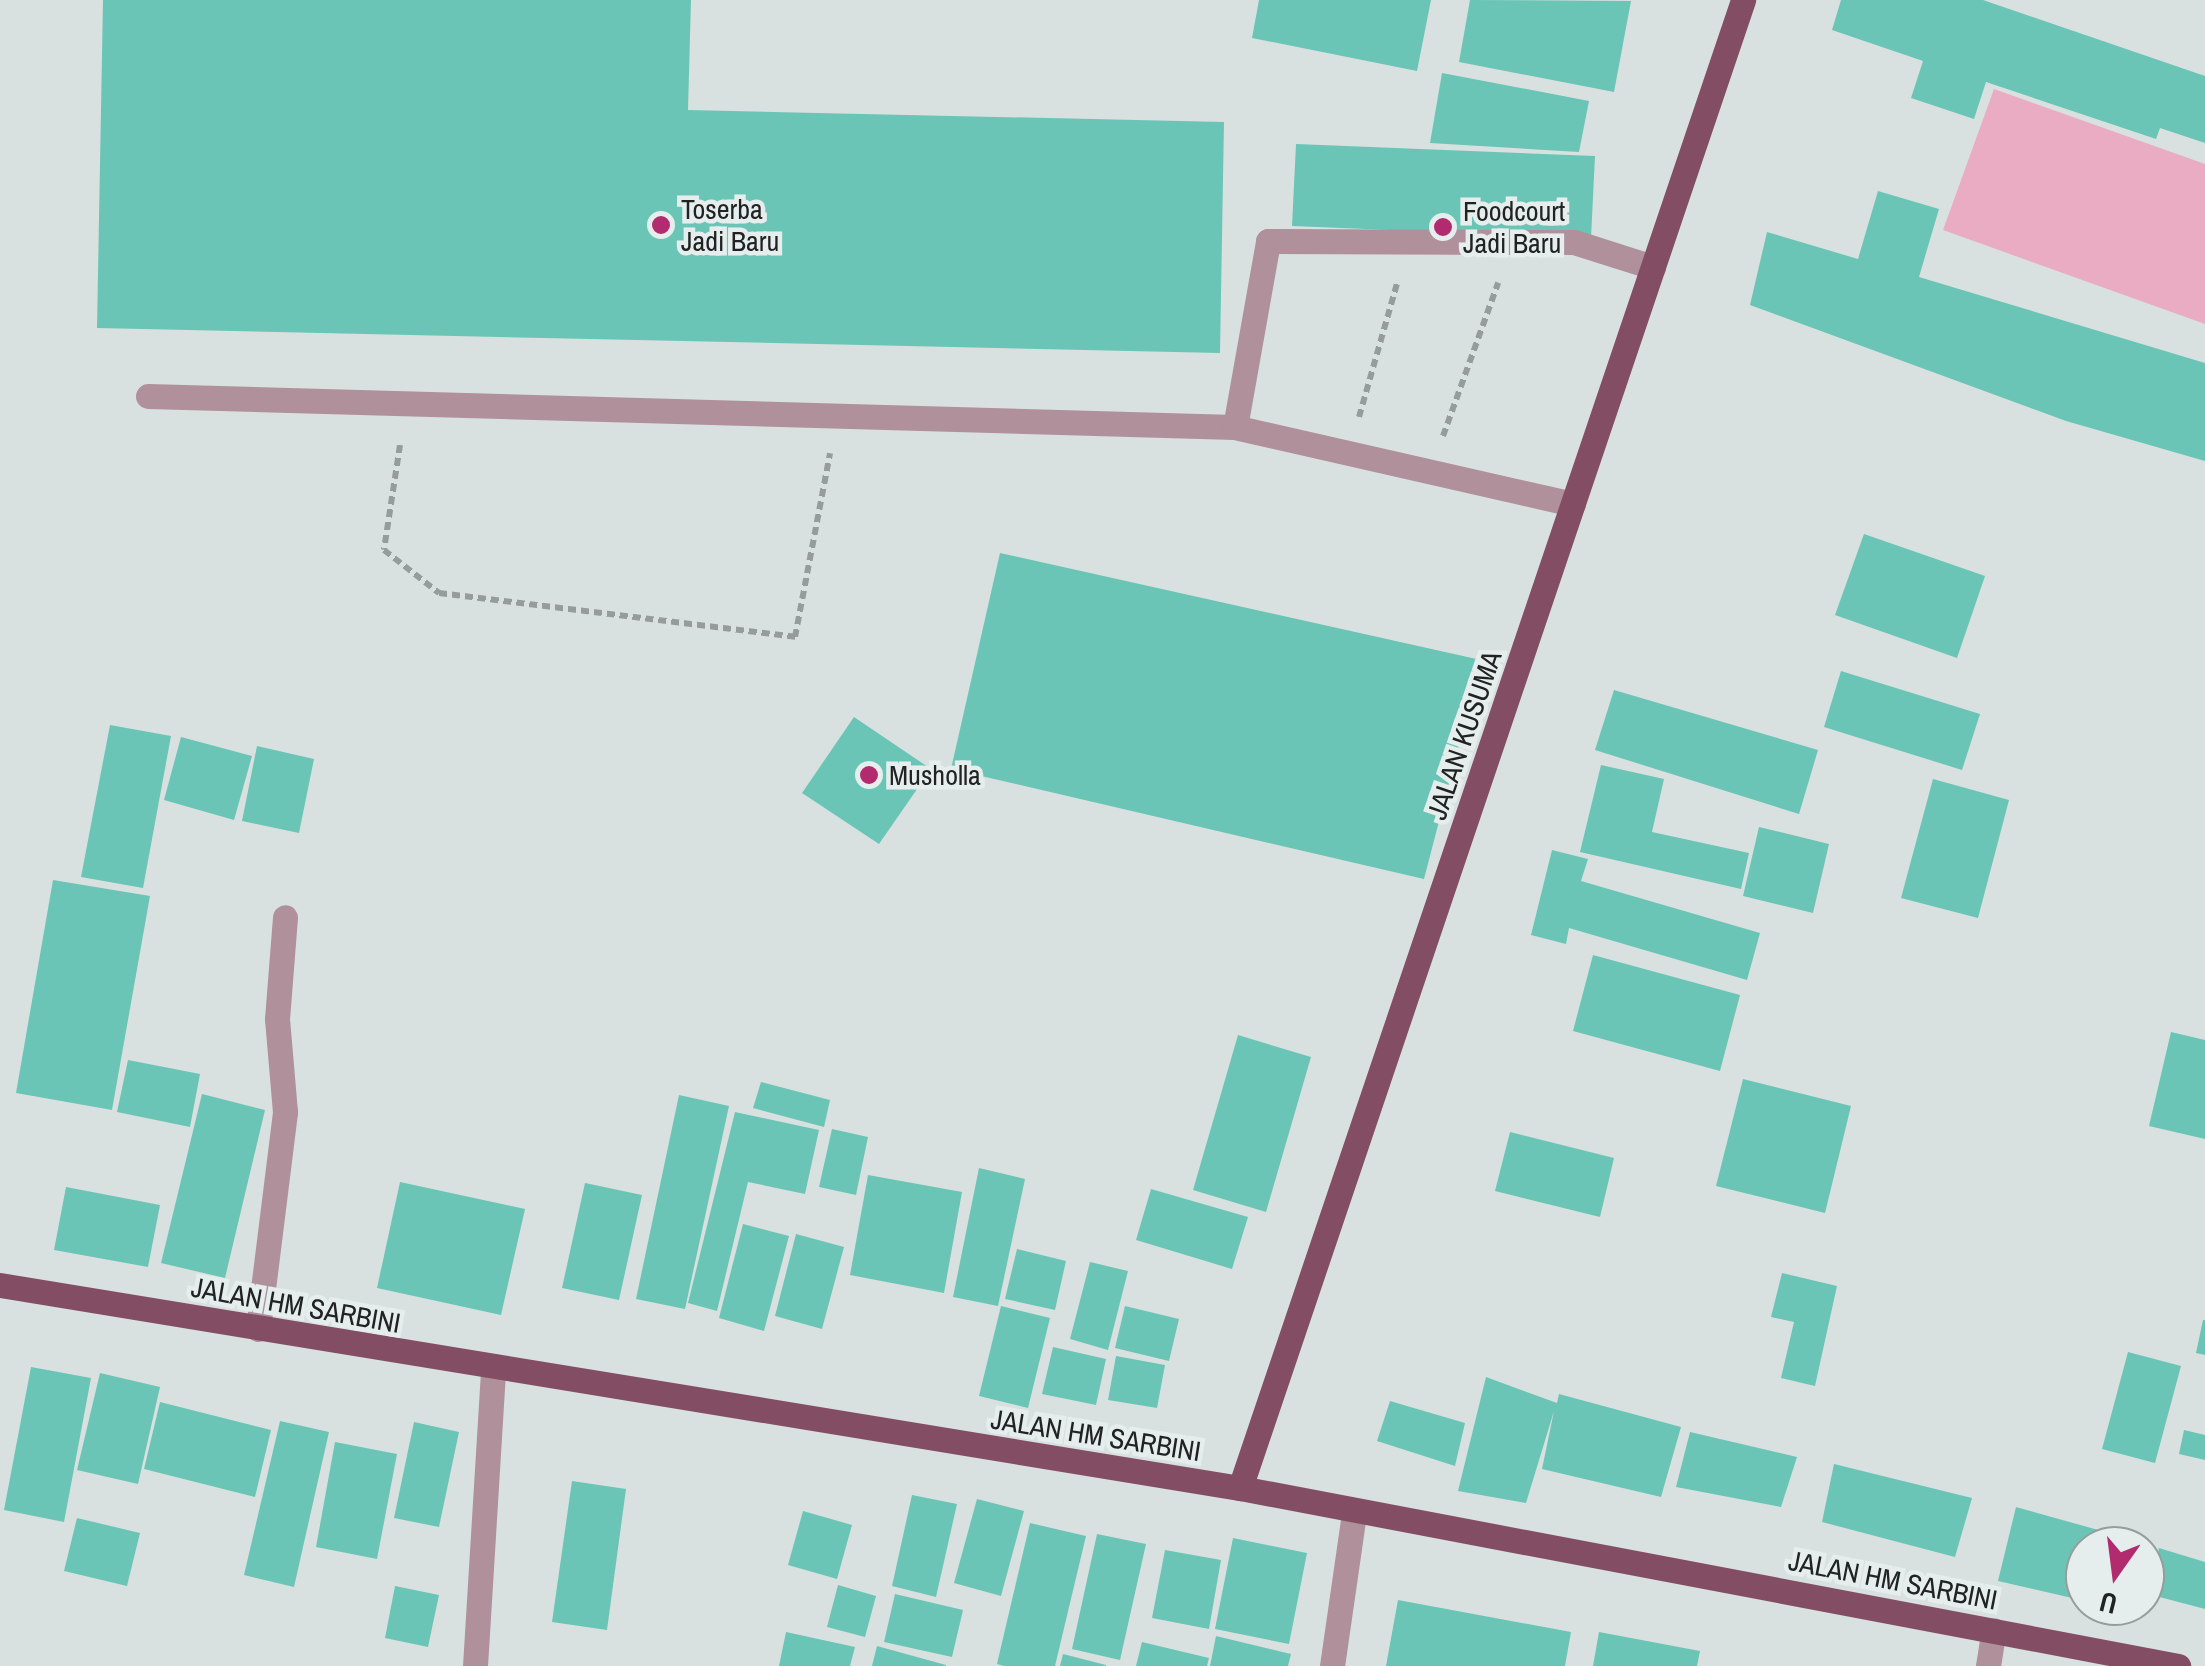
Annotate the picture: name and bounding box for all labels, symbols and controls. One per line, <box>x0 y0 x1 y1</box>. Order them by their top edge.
place label: Toserba Jadi Baru <box>681 192 779 258</box>
place label: Foodcourt Jadi Baru <box>1463 194 1565 260</box>
marker: Toserba Jadi Baru <box>650 214 672 236</box>
marker: Foodcourt Jadi Baru <box>1432 216 1454 238</box>
street label: JALAN KUSUMA <box>1419 646 1509 824</box>
place label: Musholla <box>889 758 981 792</box>
marker: Musholla <box>858 764 880 786</box>
street label: JALAN HM SARBINI <box>189 1270 403 1340</box>
street label: JALAN HM SARBINI <box>989 1402 1203 1468</box>
north arrow <box>2065 1526 2165 1626</box>
street label: JALAN HM SARBINI <box>1786 1543 2000 1617</box>
text: U <box>2096 1583 2121 1624</box>

